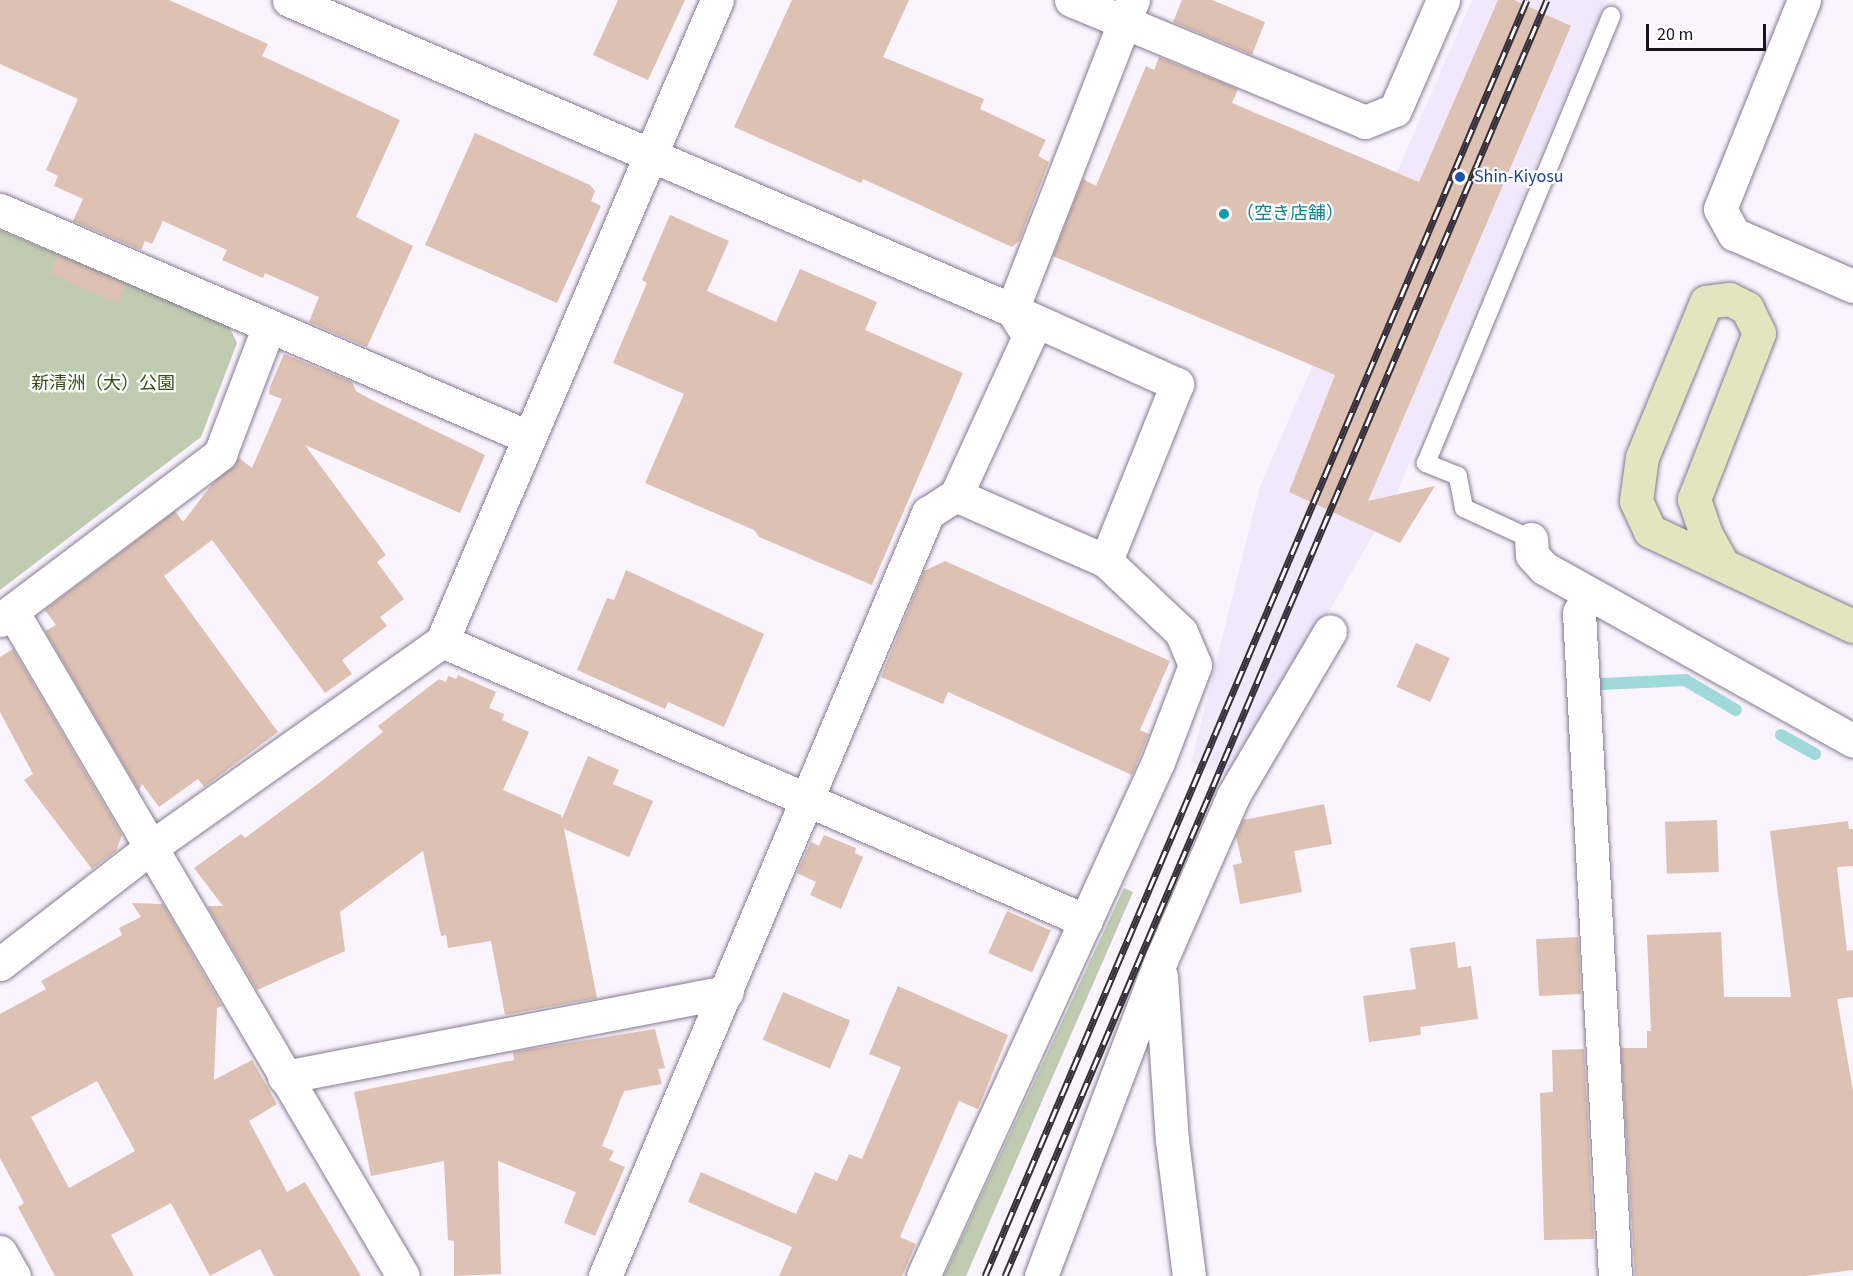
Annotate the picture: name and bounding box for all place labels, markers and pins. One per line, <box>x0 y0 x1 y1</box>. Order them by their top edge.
place label: Shin-Kiyosu <box>1474 166 1564 188</box>
marker: Shin-Kiyosu <box>1451 168 1469 186</box>
place label: （空き店舗） <box>1236 203 1344 225</box>
marker: （空き店舗） <box>1217 207 1231 221</box>

